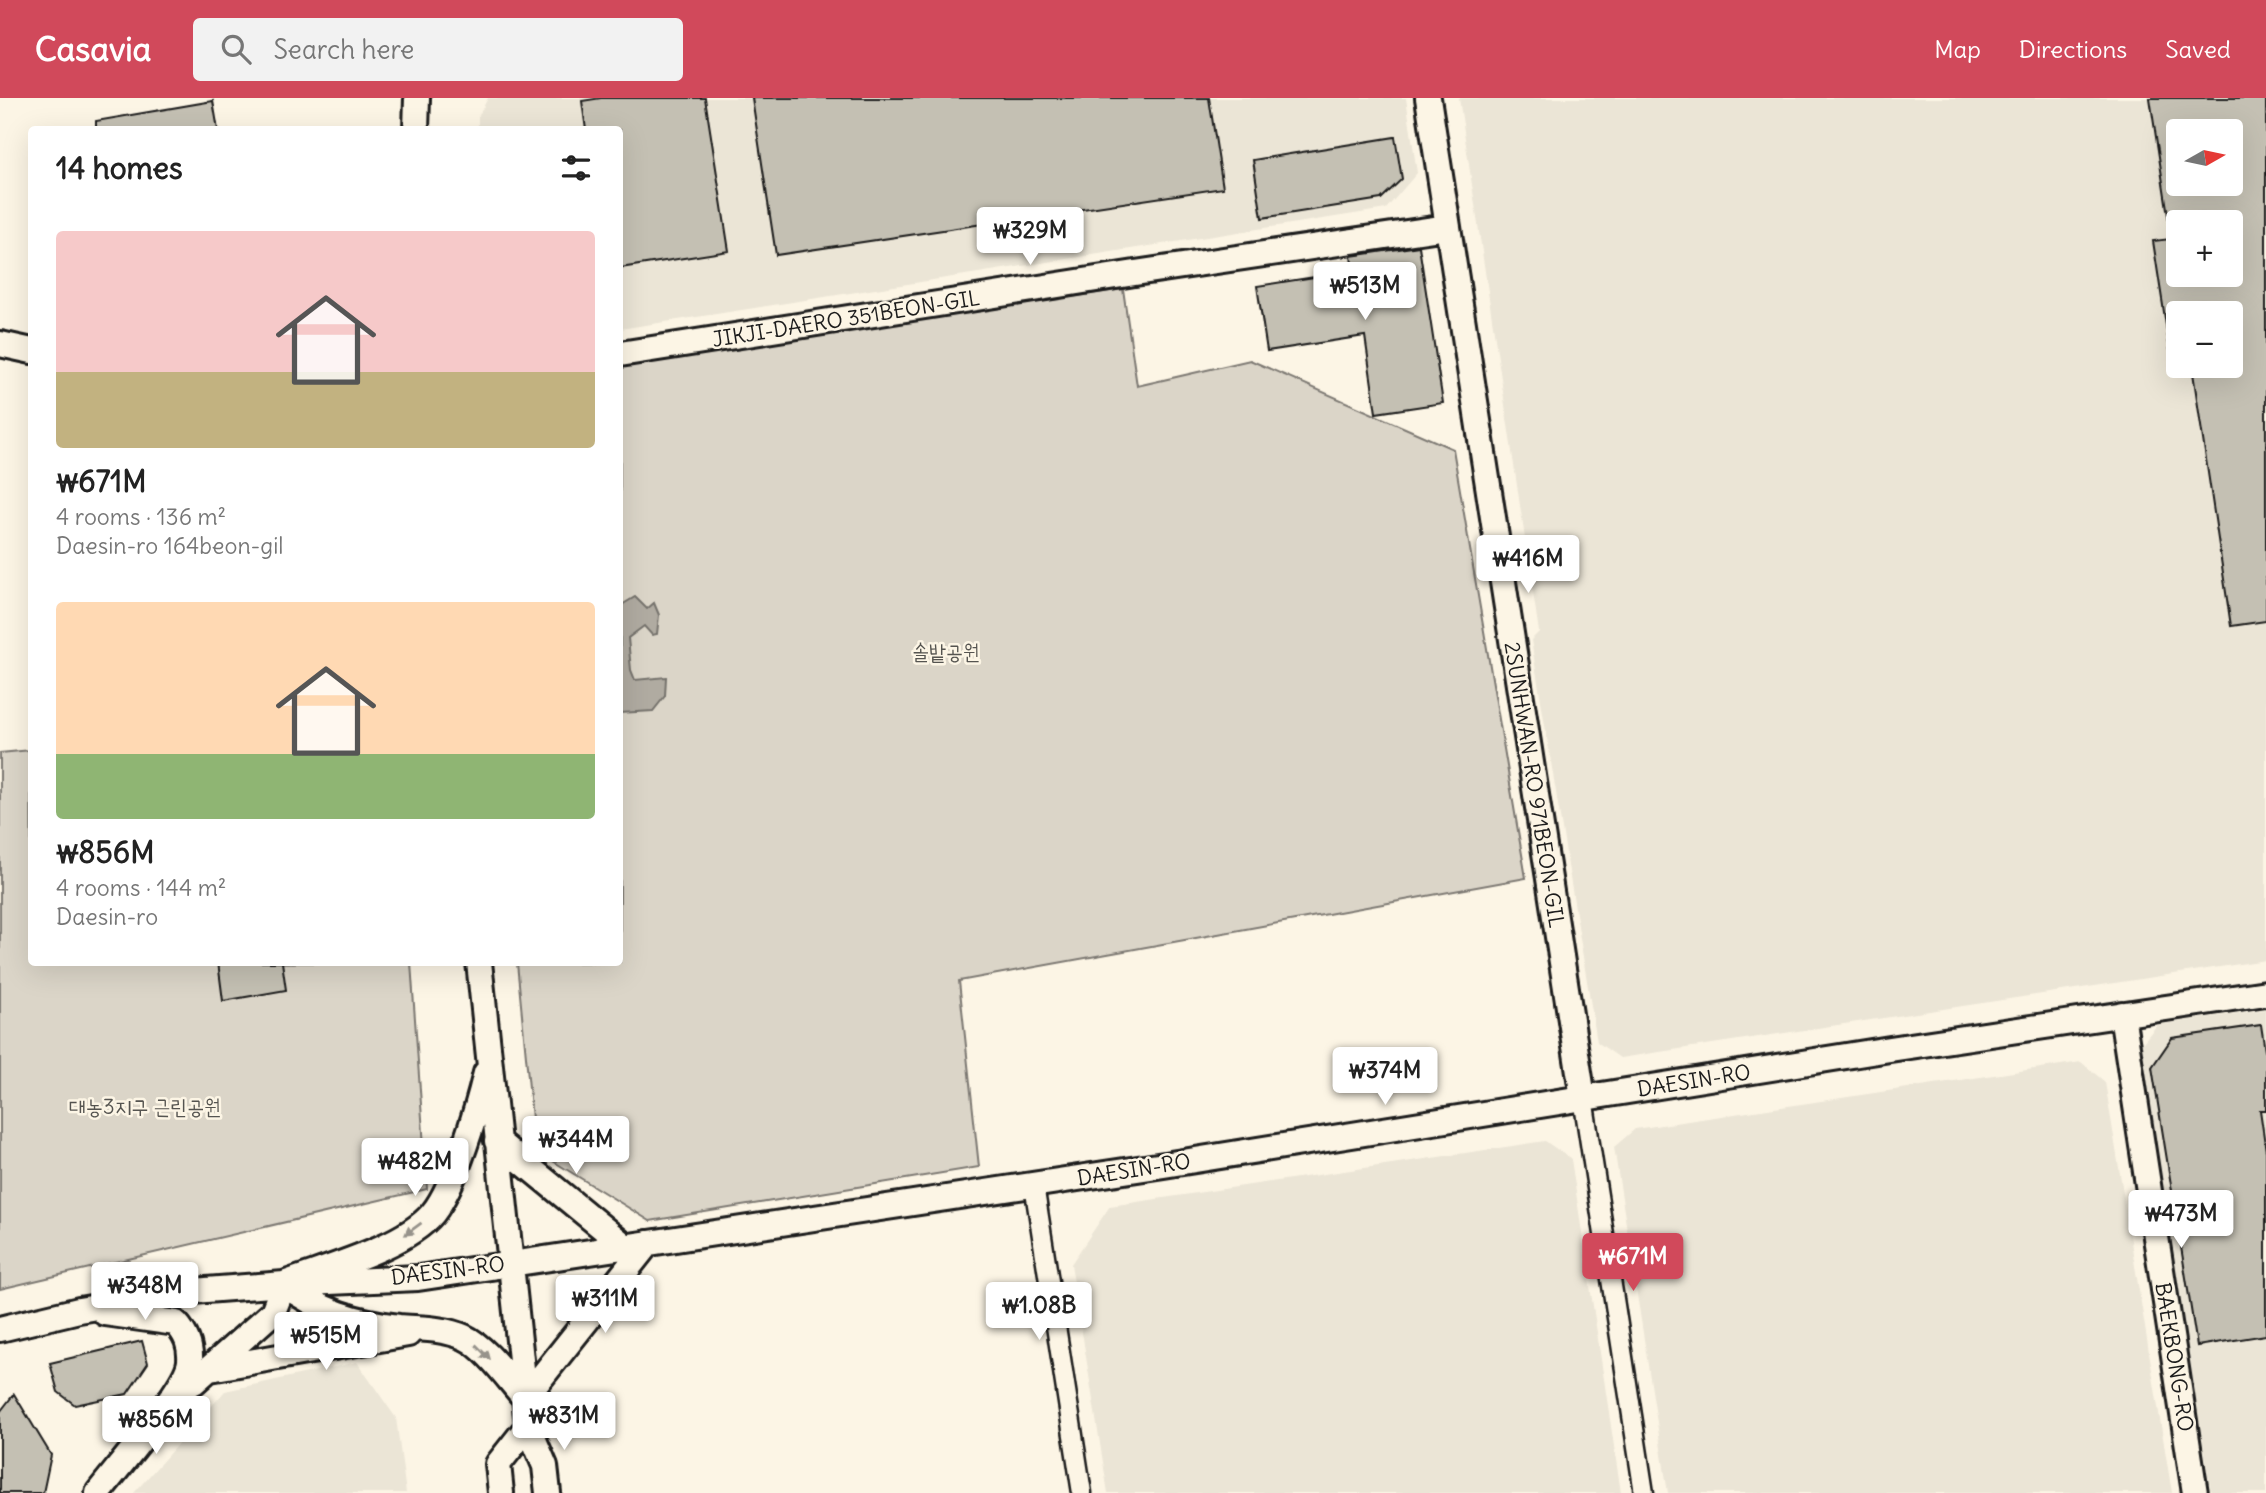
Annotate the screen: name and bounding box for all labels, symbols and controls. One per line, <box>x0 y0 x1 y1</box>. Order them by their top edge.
search box <box>193 18 683 81</box>
text: Casavia <box>35 28 151 70</box>
icon: search <box>217 30 255 68</box>
text: Search here <box>273 33 414 66</box>
text: Map <box>1934 34 1981 64</box>
text: Directions <box>2019 34 2127 64</box>
text: Saved <box>2165 34 2231 64</box>
north arrow <box>2166 119 2244 196</box>
map controls <box>2166 119 2243 378</box>
text: 14 homes <box>56 149 183 187</box>
icon: filters <box>557 149 595 187</box>
pin: ₩329M <box>981 208 1079 267</box>
button: + <box>2166 210 2243 287</box>
text: ₩329M <box>993 215 1067 244</box>
pin: ₩513M <box>1316 262 1414 322</box>
text: ₩513M <box>1329 270 1401 299</box>
icon: home <box>263 277 389 403</box>
street label: JIKJI-DAERO 351BEON-GIL <box>710 284 982 353</box>
button: − <box>2166 301 2243 378</box>
text: ₩671M <box>56 462 147 500</box>
text: 4 rooms · 136 m² <box>56 502 226 531</box>
text: Daesin-ro 164beon-gil <box>56 531 283 560</box>
pin: ₩416M <box>1479 536 1577 595</box>
text: ₩416M <box>1492 543 1564 572</box>
park label: 솔밭공원 <box>912 638 980 665</box>
street label: 2SUNHWAN-RO 971BEON-GIL <box>1499 640 1570 930</box>
icon: home <box>263 648 389 774</box>
text: ₩856M <box>56 833 155 871</box>
text: 4 rooms · 144 m² <box>56 873 226 902</box>
text: Daesin-ro <box>56 902 158 931</box>
pin: ₩374M <box>1336 1048 1434 1107</box>
text: ₩374M <box>1349 1055 1421 1084</box>
street label: DAESIN-RO <box>1635 1058 1753 1103</box>
park label: 대농3지구 근린공원 <box>69 1093 221 1120</box>
pin: ₩344M <box>527 1116 625 1176</box>
text: ₩344M <box>538 1124 614 1153</box>
pin: ₩482M <box>366 1138 464 1198</box>
text: ₩482M <box>378 1146 452 1175</box>
street label: DAESIN-RO <box>1075 1147 1193 1192</box>
pin: ₩473M <box>2132 1190 2230 1250</box>
text: ₩473M <box>2144 1198 2218 1227</box>
one-way arrow <box>403 1222 422 1236</box>
pin: ₩671M <box>1584 1234 1682 1293</box>
text: ₩671M <box>1598 1241 1668 1270</box>
street label: DAESIN-RO <box>390 1250 506 1291</box>
pin: ₩348M <box>96 1262 194 1322</box>
text: ₩348M <box>107 1270 183 1299</box>
pin: ₩311M <box>556 1276 654 1335</box>
street label: BAEKBONG-RO <box>2149 1280 2200 1433</box>
pin: ₩1.08B <box>982 1282 1096 1342</box>
text: ₩311M <box>572 1283 638 1312</box>
text: ₩1.08B <box>1002 1290 1076 1319</box>
pin: ₩515M <box>277 1312 375 1372</box>
text: ₩515M <box>290 1320 362 1349</box>
one-way arrow <box>474 1344 491 1360</box>
pin: ₩831M <box>515 1392 613 1452</box>
pin: ₩856M <box>107 1396 205 1456</box>
text: ₩831M <box>529 1400 599 1429</box>
text: ₩856M <box>118 1404 194 1433</box>

